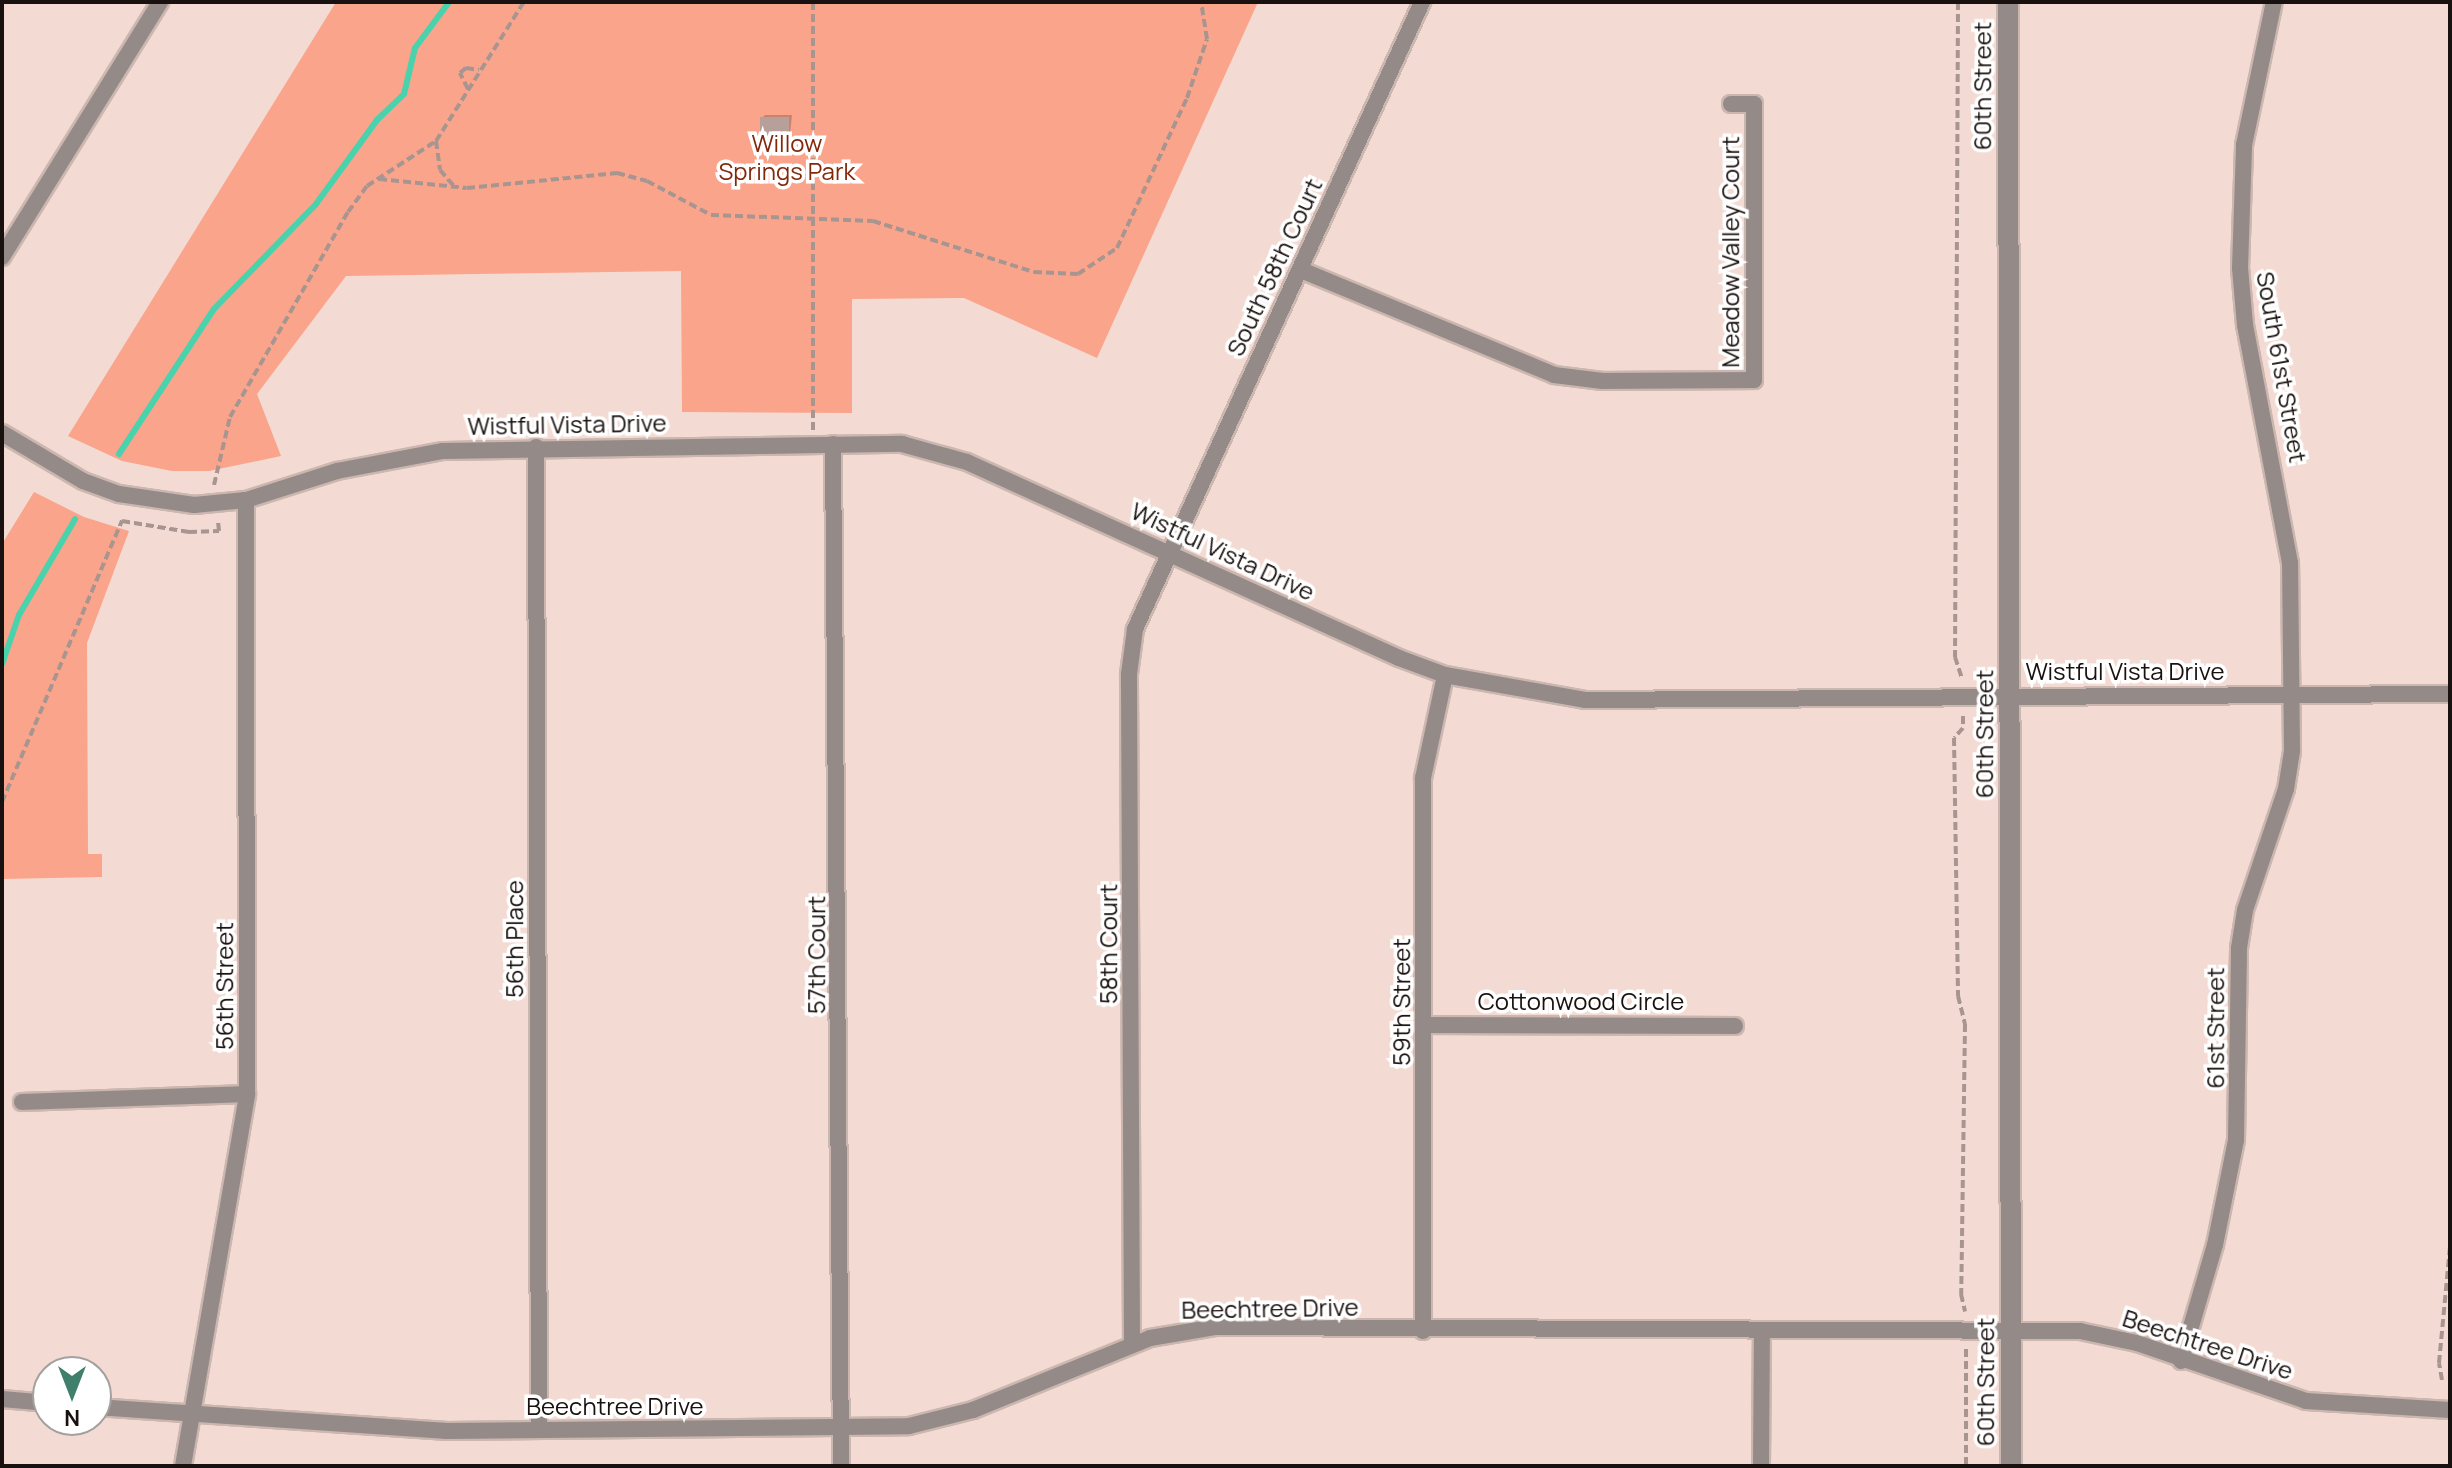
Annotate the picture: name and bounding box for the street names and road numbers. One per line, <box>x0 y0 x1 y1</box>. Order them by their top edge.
street label: 60th Street <box>1968 22 1996 150</box>
street label: Meadow Valley Court <box>1716 136 1744 368</box>
street label: South 58th Court <box>1220 174 1328 360</box>
street label: South 61st Street <box>2251 269 2313 465</box>
street label: Wistful Vista Drive <box>467 408 667 440</box>
street label: Wistful Vista Drive <box>1127 496 1319 606</box>
street label: Wistful Vista Drive <box>2025 657 2225 685</box>
street label: 60th Street <box>1970 670 1998 798</box>
street label: 56th Place <box>500 880 528 998</box>
street label: 58th Court <box>1094 884 1122 1004</box>
street label: 57th Court <box>802 896 830 1014</box>
street label: 56th Street <box>210 922 238 1050</box>
street label: 59th Street <box>1387 938 1415 1066</box>
street label: 61st Street <box>2201 967 2229 1089</box>
street label: Cottonwood Circle <box>1478 987 1684 1015</box>
street label: Beechtree Drive <box>1181 1292 1359 1324</box>
street label: Beechtree Drive <box>2119 1303 2297 1385</box>
street label: 60th Street <box>1971 1318 1999 1446</box>
street label: Beechtree Drive <box>526 1392 704 1420</box>

